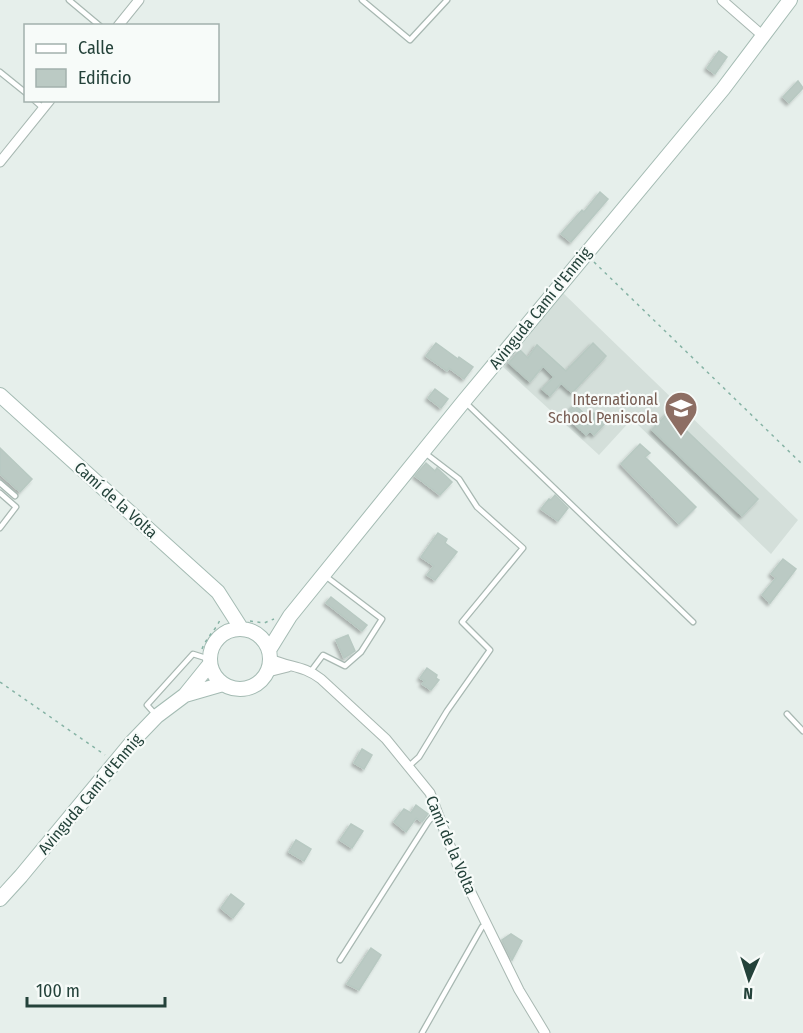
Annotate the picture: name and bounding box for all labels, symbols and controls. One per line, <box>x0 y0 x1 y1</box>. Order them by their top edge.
legend <box>24 24 219 102</box>
text: Calle <box>78 37 114 59</box>
text: Edificio <box>78 67 131 89</box>
street label: Avinguda Camí d'Enmig <box>485 243 595 373</box>
place label: International School Peniscola <box>548 390 658 427</box>
school or university icon: International School Peniscola <box>663 390 699 437</box>
street label: Camí de la Volta <box>71 458 162 542</box>
street label: Avinguda Camí d'Enmig <box>34 730 146 858</box>
street label: Camí de la Volta <box>422 793 480 897</box>
north arrow <box>719 949 779 1009</box>
scale bar <box>27 970 165 1008</box>
text: 100 m <box>36 980 80 1002</box>
text: N <box>743 984 754 1003</box>

